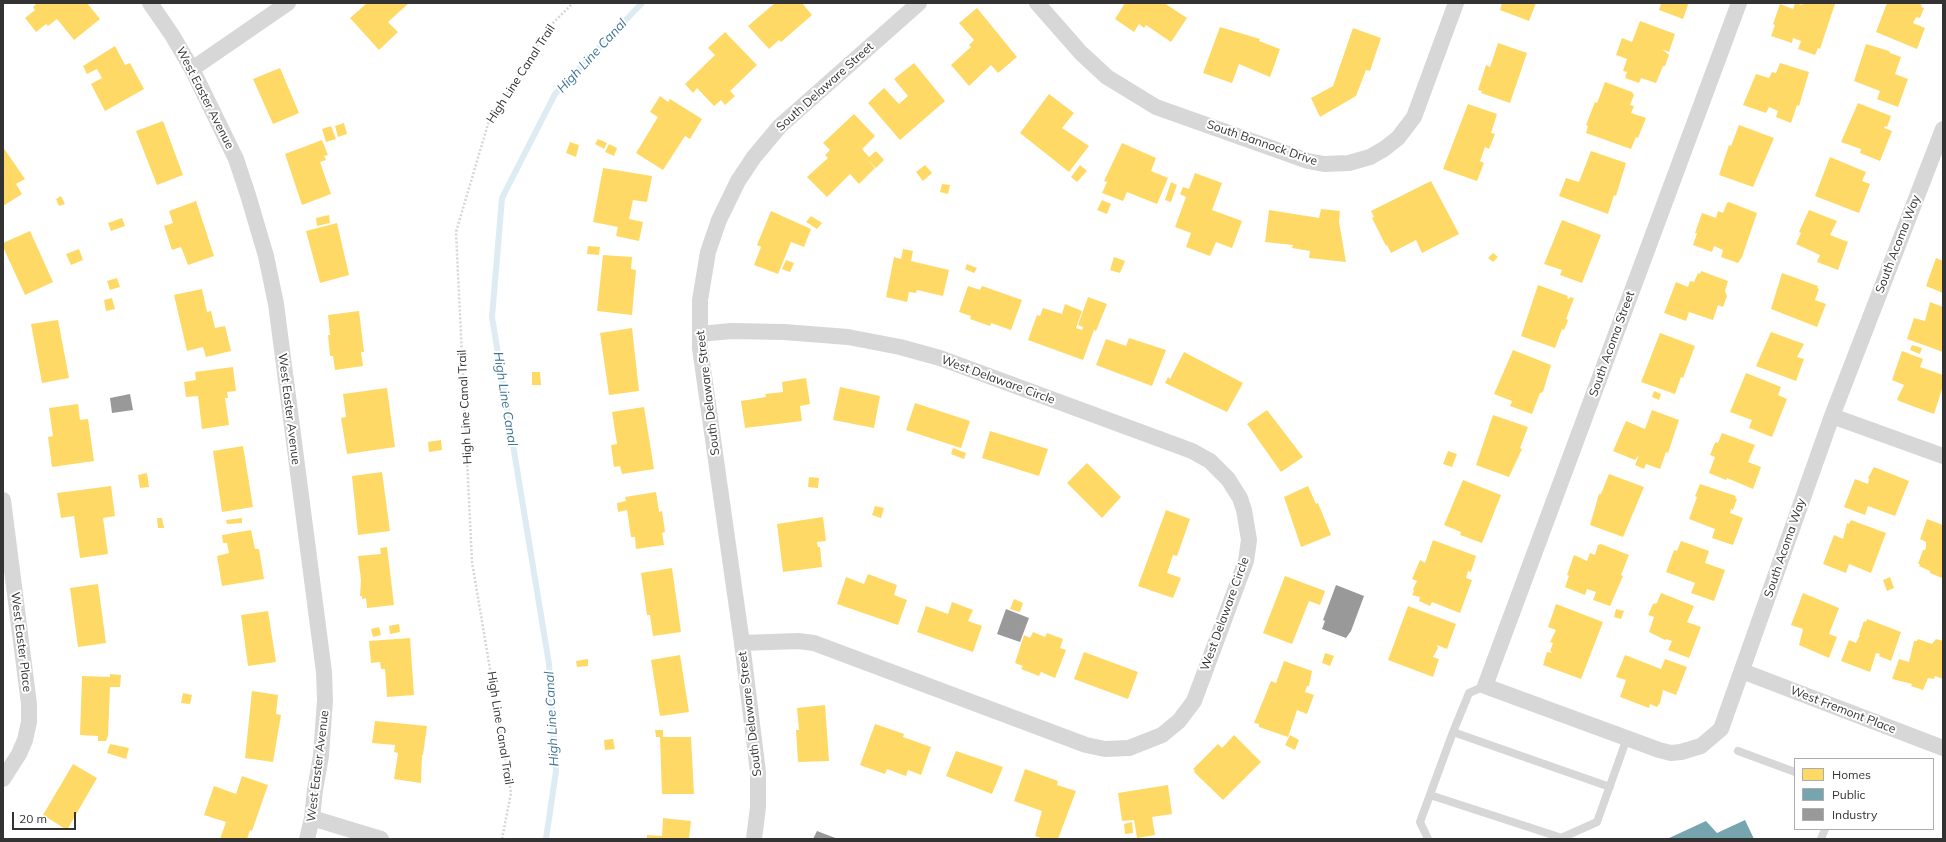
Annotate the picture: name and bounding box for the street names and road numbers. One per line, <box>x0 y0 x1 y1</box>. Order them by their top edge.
street label: High Line Canal Trail <box>484 22 558 126</box>
street label: South Delaware Street <box>773 40 877 134</box>
street label: West Easter Avenue <box>173 45 237 151</box>
street label: South Bannock Drive <box>1205 117 1319 169</box>
street label: South Acoma Way <box>1873 193 1923 295</box>
street label: South Acoma Street <box>1586 289 1638 399</box>
street label: South Delaware Street <box>693 330 723 456</box>
street label: High Line Canal Trail <box>455 349 475 465</box>
street label: West Easter Avenue <box>275 352 303 466</box>
street label: West Delaware Circle <box>939 353 1057 407</box>
street label: South Acoma Way <box>1761 496 1809 600</box>
street label: West Delaware Circle <box>1198 555 1252 673</box>
street label: West Easter Place <box>8 591 34 693</box>
street label: South Delaware Street <box>735 651 765 777</box>
street label: High Line Canal Trail <box>484 670 516 786</box>
street label: West Fremont Place <box>1788 683 1898 737</box>
street label: West Easter Avenue <box>304 709 332 823</box>

